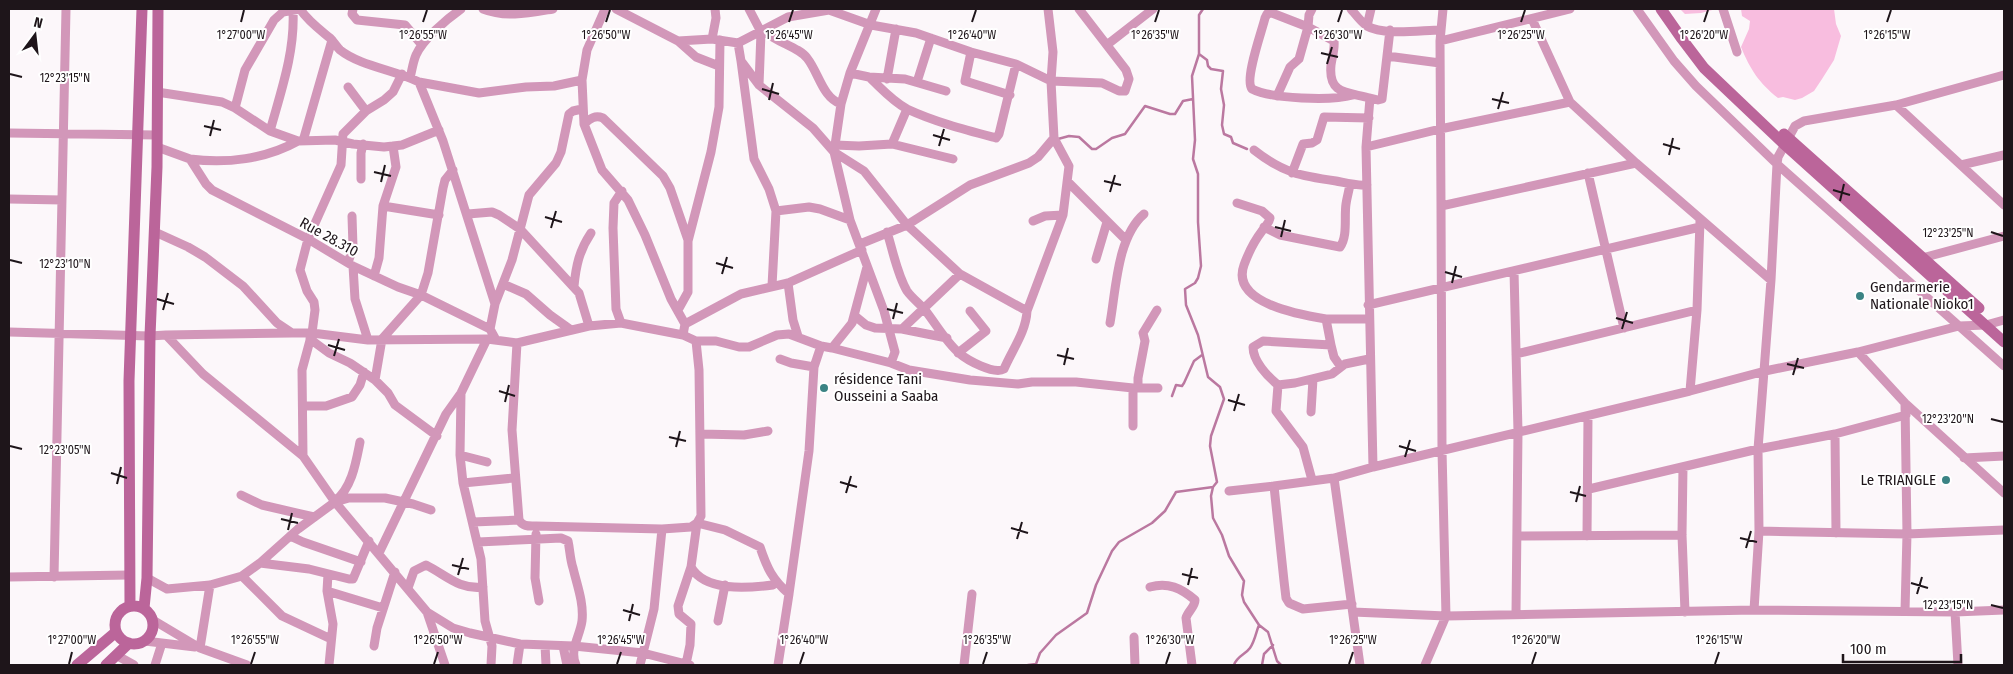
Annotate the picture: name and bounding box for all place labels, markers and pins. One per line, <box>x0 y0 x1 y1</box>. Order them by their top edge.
place label: Gendarmerie Nationale Nioko1 <box>1870 278 1974 313</box>
marker: Gendarmerie Nationale Nioko1 <box>1854 290 1866 302</box>
place label: résidence Tani Ousseini a Saaba <box>834 370 938 405</box>
marker: résidence Tani Ousseini a Saaba <box>818 382 830 394</box>
place label: Le TRIANGLE <box>1860 471 1936 489</box>
marker: Le TRIANGLE <box>1940 474 1952 486</box>

